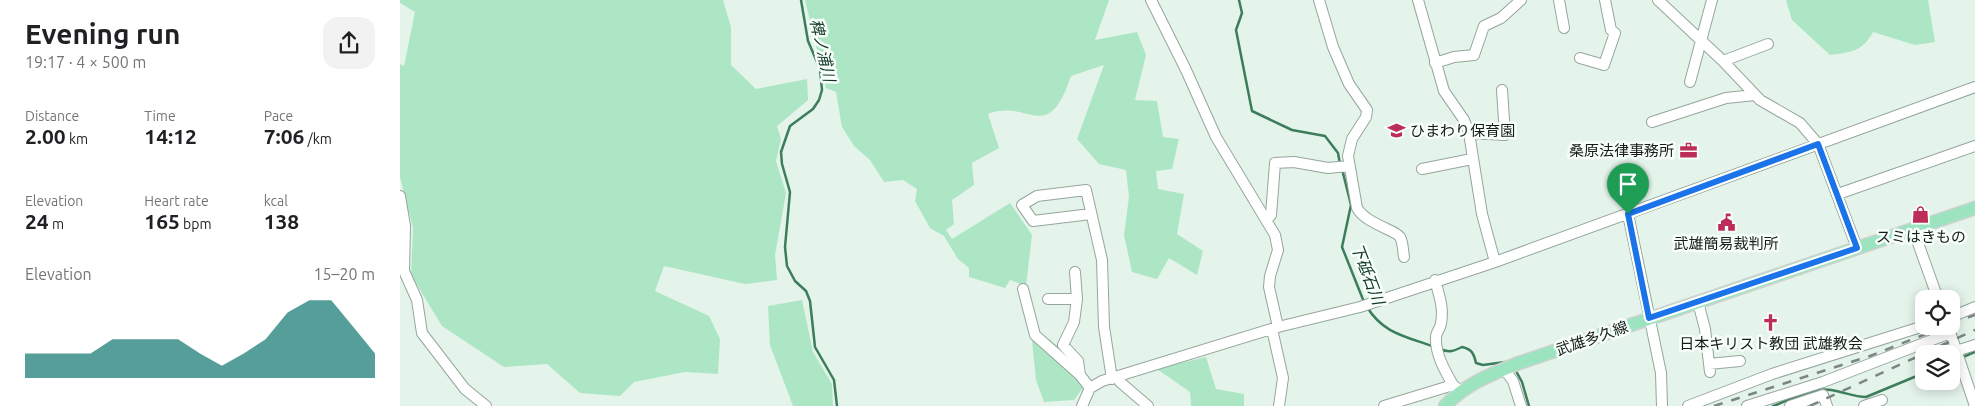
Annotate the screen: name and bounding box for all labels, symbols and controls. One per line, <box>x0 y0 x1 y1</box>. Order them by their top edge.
button: share <box>323 17 375 69</box>
water label: 稗ノ浦川 <box>807 17 839 85</box>
text: Evening run <box>25 18 180 49</box>
text: 19:17 · 4 × 500 m <box>25 53 146 71</box>
text: Distance <box>25 108 79 124</box>
text: Time <box>144 108 176 124</box>
text: Pace <box>264 108 293 124</box>
school or university icon: ひまわり保育園 <box>1386 120 1406 140</box>
place label: ひまわり保育園 <box>1410 122 1515 139</box>
text: 2.00 <box>25 124 66 148</box>
text: 14:12 <box>144 124 197 148</box>
text: 7:06 <box>264 124 304 148</box>
text: km <box>66 131 88 147</box>
text: /km <box>304 131 332 147</box>
office icon: 桑原法律事務所 <box>1678 140 1698 160</box>
place label: 桑原法律事務所 <box>1569 142 1674 159</box>
pin <box>1607 163 1649 214</box>
icon: arrive <box>1614 170 1642 198</box>
text: Elevation <box>25 193 83 209</box>
text: Heart rate <box>144 193 209 209</box>
text: kcal <box>264 193 288 209</box>
shop icon: スミはきもの <box>1911 205 1931 225</box>
text: 24 <box>25 209 49 233</box>
text: 165 <box>144 209 180 233</box>
text: 138 <box>264 209 299 233</box>
public building icon: 武雄簡易裁判所 <box>1716 212 1736 232</box>
text: m <box>49 216 64 232</box>
text: bpm <box>180 216 212 232</box>
place label: スミはきもの <box>1876 228 1966 245</box>
place label: 武雄簡易裁判所 <box>1673 235 1779 252</box>
water label: 下砥石川 <box>1348 241 1389 309</box>
text: Elevation <box>25 265 92 283</box>
text: 15–20 m <box>313 265 375 283</box>
map controls <box>1915 290 1960 390</box>
button: locate <box>1915 290 1960 335</box>
church icon: 日本キリスト教団 武雄教会 <box>1761 312 1781 332</box>
street label: 武雄多久線 <box>1554 318 1630 358</box>
place label: 日本キリスト教団 武雄教会 <box>1679 335 1863 352</box>
button: layers <box>1915 345 1960 390</box>

